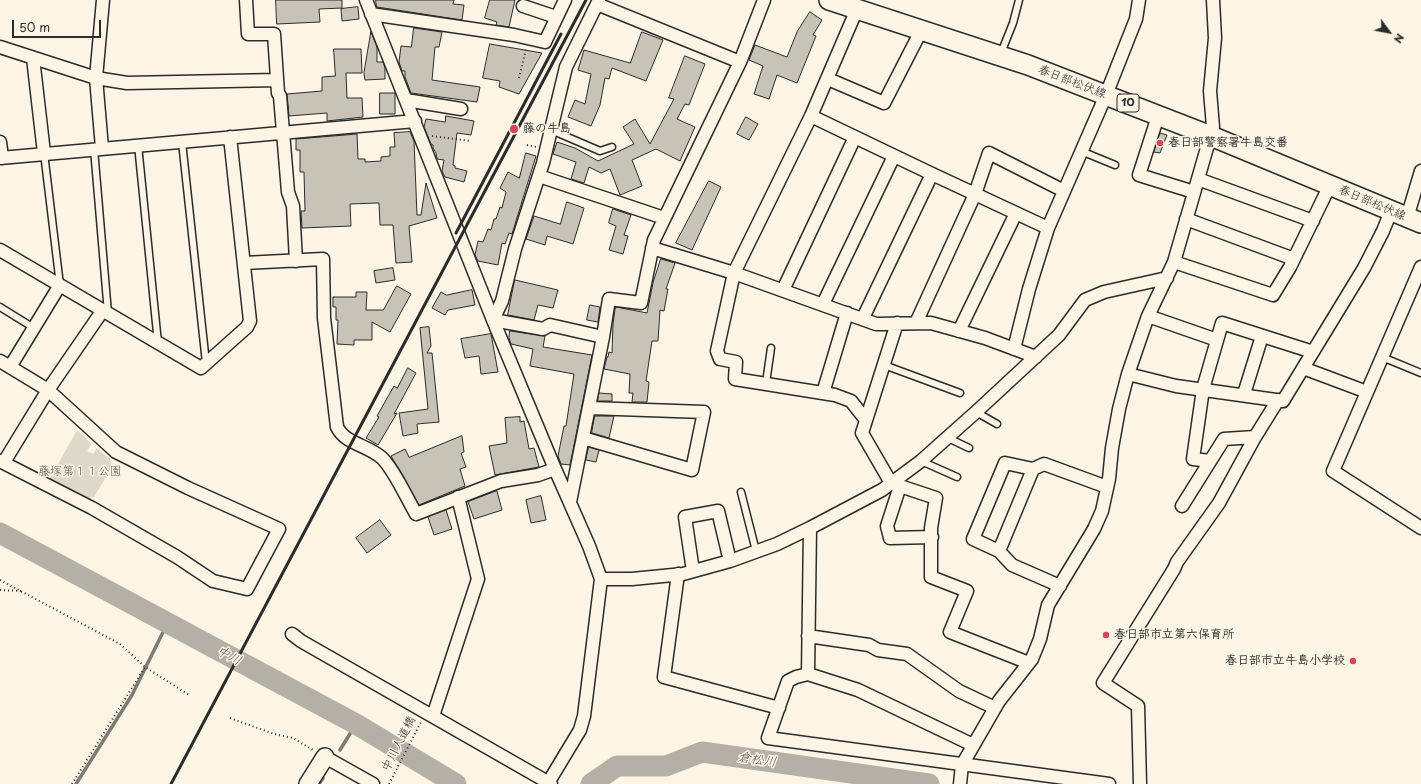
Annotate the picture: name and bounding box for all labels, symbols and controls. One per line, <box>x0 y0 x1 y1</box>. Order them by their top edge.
scale bar <box>14 12 103 38</box>
north arrow <box>1369 12 1409 52</box>
text: 50 m <box>19 18 50 36</box>
text: N <box>1390 30 1409 47</box>
street label: 春日部松伏線 <box>1036 62 1108 102</box>
road number: 10 <box>1117 94 1139 112</box>
place label: 藤の牛島 <box>523 122 571 136</box>
marker: 藤の牛島 <box>508 123 520 135</box>
place label: 春日部警察署牛島交番 <box>1168 136 1288 150</box>
marker: 春日部警察署牛島交番 <box>1155 138 1165 148</box>
street label: 春日部松伏線 <box>1336 182 1408 224</box>
park label: 藤塚第１１公園 <box>38 465 122 479</box>
place label: 春日部市立第六保育所 <box>1114 628 1234 642</box>
marker: 春日部市立第六保育所 <box>1101 630 1111 640</box>
water label: 中川 <box>214 643 244 669</box>
place label: 春日部市立牛島小学校 <box>1225 654 1345 668</box>
marker: 春日部市立牛島小学校 <box>1348 656 1358 666</box>
street label: 中川人道橋 <box>379 714 419 774</box>
water label: 倉松川 <box>737 750 777 770</box>

